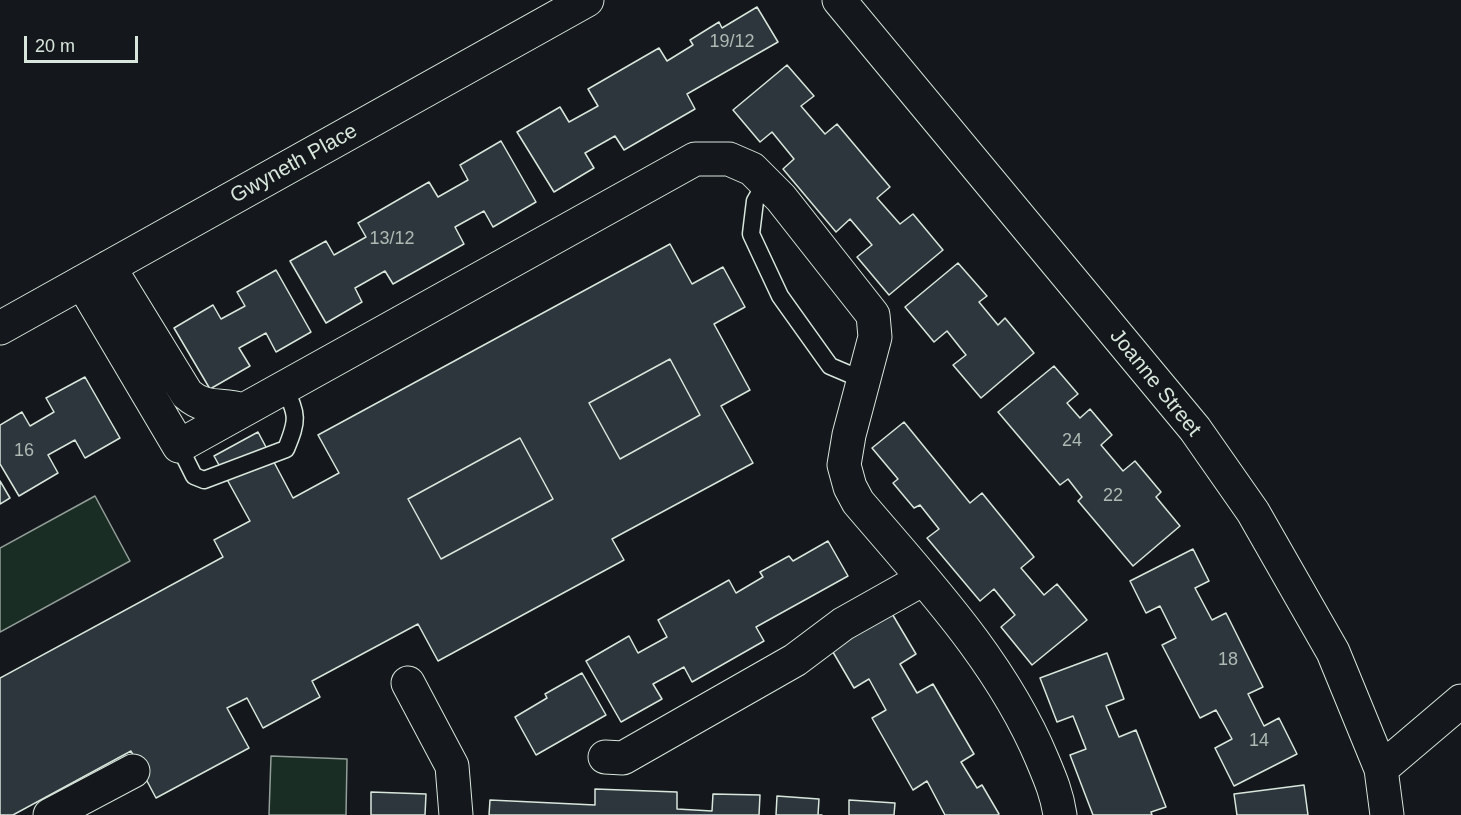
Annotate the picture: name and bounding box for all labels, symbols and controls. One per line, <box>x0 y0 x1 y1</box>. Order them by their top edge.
scale bar <box>27 24 141 62</box>
house number: 19/12 <box>709 31 755 53</box>
text: 20 m <box>35 36 75 56</box>
street label: Gwyneth Place <box>226 119 362 209</box>
house number: 13/12 <box>369 228 415 250</box>
street label: Joanne Street <box>1104 324 1206 442</box>
house number: 24 <box>1062 430 1082 452</box>
house number: 16 <box>14 440 34 462</box>
house number: 22 <box>1103 485 1123 507</box>
house number: 18 <box>1218 649 1238 671</box>
house number: 14 <box>1249 730 1269 752</box>

